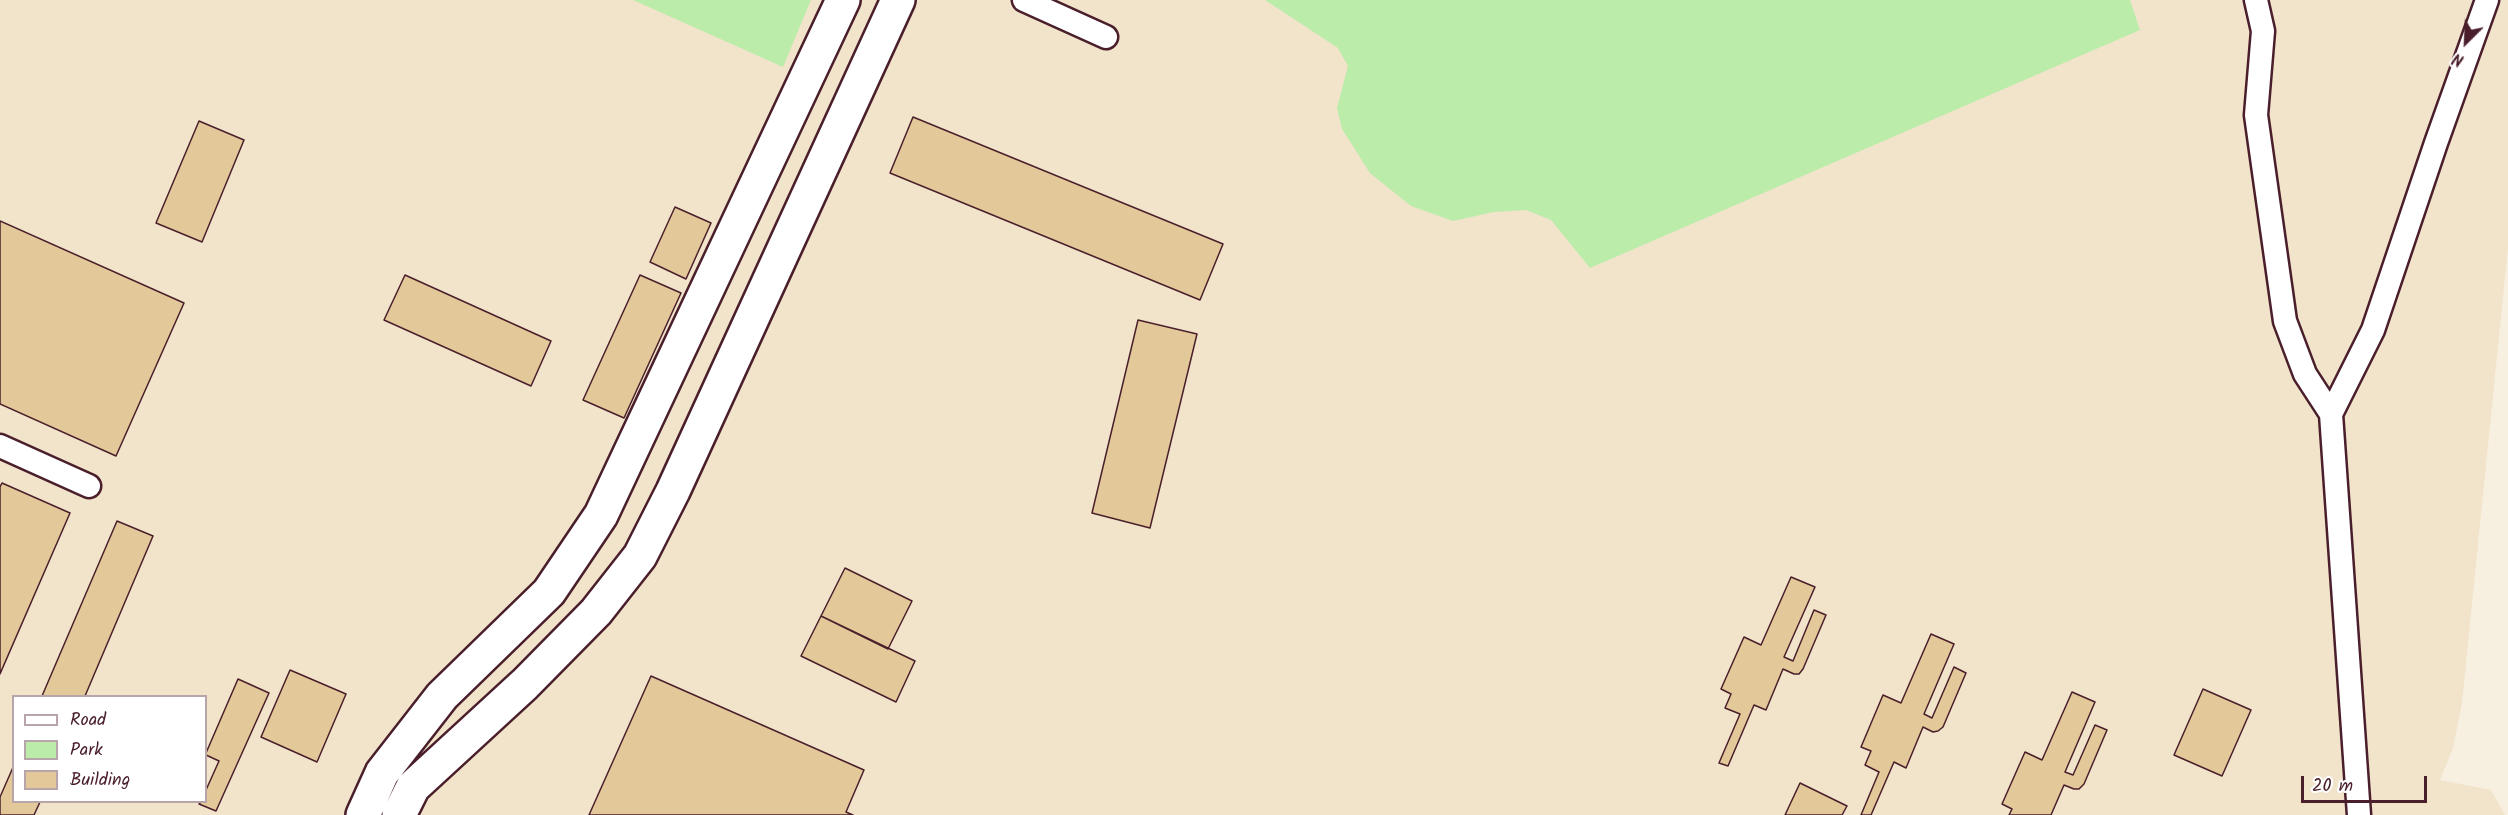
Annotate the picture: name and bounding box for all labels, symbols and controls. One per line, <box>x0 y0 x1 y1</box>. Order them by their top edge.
north arrow <box>2436 12 2496 72</box>
text: N <box>2449 45 2468 72</box>
legend <box>12 695 207 803</box>
text: Road <box>70 706 106 735</box>
text: Park <box>70 736 103 765</box>
scale bar <box>2304 764 2430 802</box>
text: Building <box>70 766 130 795</box>
text: 20 m <box>2312 772 2353 801</box>

